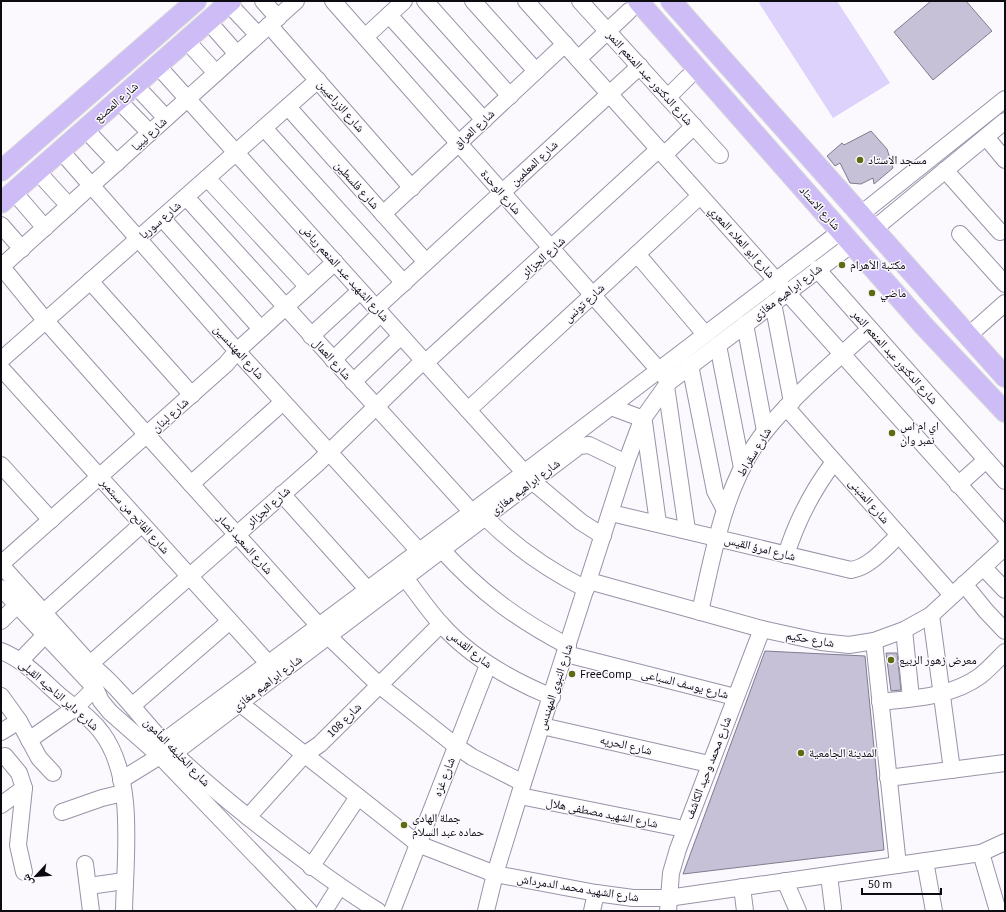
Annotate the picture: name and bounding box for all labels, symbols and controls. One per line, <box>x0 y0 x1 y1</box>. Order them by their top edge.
street label: شارع الدكتور عبد المنعم النمر <box>602 27 697 129</box>
street label: شارع الزراعيين <box>313 76 368 136</box>
street label: شارع المصنع <box>90 78 142 127</box>
street label: شارع العراق <box>450 106 499 153</box>
street label: شارع ليبيا <box>128 113 171 155</box>
street label: شارع المعلمين <box>507 137 562 190</box>
place label: مسجد الاستاد <box>868 152 927 169</box>
marker: مسجد الاستاد <box>855 155 865 165</box>
street label: شارع فلسطين <box>330 157 383 213</box>
street label: شارع الوحدة <box>476 166 525 219</box>
street label: شارع الاستاد <box>795 182 844 234</box>
street label: شارع سوريا <box>136 197 185 243</box>
street label: شارع ابو العلاء المعري <box>704 202 779 283</box>
street label: شارع الشهيد عبد المنعم رياض <box>296 221 393 326</box>
street label: شارع الجزائر <box>517 233 569 283</box>
place label: مكتبة الأهرام <box>850 257 905 274</box>
street label: شارع ابراهيم مغازى <box>749 260 826 324</box>
marker: مكتبة الأهرام <box>837 260 847 270</box>
street label: شارع تونس <box>560 280 609 327</box>
place label: ماضي <box>880 285 906 303</box>
marker: ماضي <box>867 288 877 298</box>
street label: شارع الدكتور عبد المنعم النمر <box>847 306 942 408</box>
street label: شارع المهندسين <box>209 321 268 384</box>
street label: شارع العمال <box>308 335 355 384</box>
street label: شارع لبنان <box>148 394 193 437</box>
place label: اي ام اس نمبر وان <box>900 418 939 449</box>
street label: شارع سقراط <box>733 424 776 480</box>
marker: اي ام اس نمبر وان <box>887 428 897 438</box>
street label: شارع ابراهيم مغازى <box>487 455 564 519</box>
street label: شارع الفاتح من سبتمبر <box>95 474 173 558</box>
street label: شارع المتبنى <box>844 475 893 528</box>
street label: شارع الجزائر <box>242 483 294 533</box>
street label: شارع السعيد نصار <box>212 510 277 578</box>
street label: شارع امرؤ القيس <box>722 531 797 566</box>
street label: شارع القدس <box>444 626 496 673</box>
street label: شارع حكيم <box>784 627 836 652</box>
street label: شارع النبوى المهندس <box>534 642 577 732</box>
street label: شارع ابراهيم مغازى <box>229 651 306 715</box>
place label: معرض زهور الربيع <box>899 652 977 669</box>
marker: معرض زهور الربيع <box>886 655 896 665</box>
street label: شارع داير الناحيه القبلى <box>15 656 102 735</box>
street label: شارع يوسف السباعى <box>640 665 730 704</box>
place label: FreeComp <box>580 666 632 683</box>
marker: FreeComp <box>567 669 577 679</box>
street label: شارع 108 <box>323 699 366 742</box>
street label: شارع الخليفه المأمون <box>139 714 214 791</box>
street label: شارع محمد وحيد الكاشف <box>681 714 736 822</box>
street label: شارع الحريه <box>598 731 654 760</box>
place label: المدينة الجامعية <box>809 745 877 762</box>
marker: المدينة الجامعية <box>796 748 806 758</box>
street label: شارع غزه <box>429 755 460 799</box>
street label: شارع الشهيد مصطفى هلال <box>544 794 659 833</box>
place label: جملة الهادى حماده عبد السلام <box>412 810 484 841</box>
marker: جملة الهادى حماده عبد السلام <box>399 820 409 830</box>
north arrow <box>16 856 56 896</box>
street label: شارع الشهيد محمد الدمرداش <box>516 870 640 907</box>
scale bar <box>862 870 941 896</box>
text: ش <box>18 871 37 889</box>
text: 50 m <box>868 876 892 893</box>

